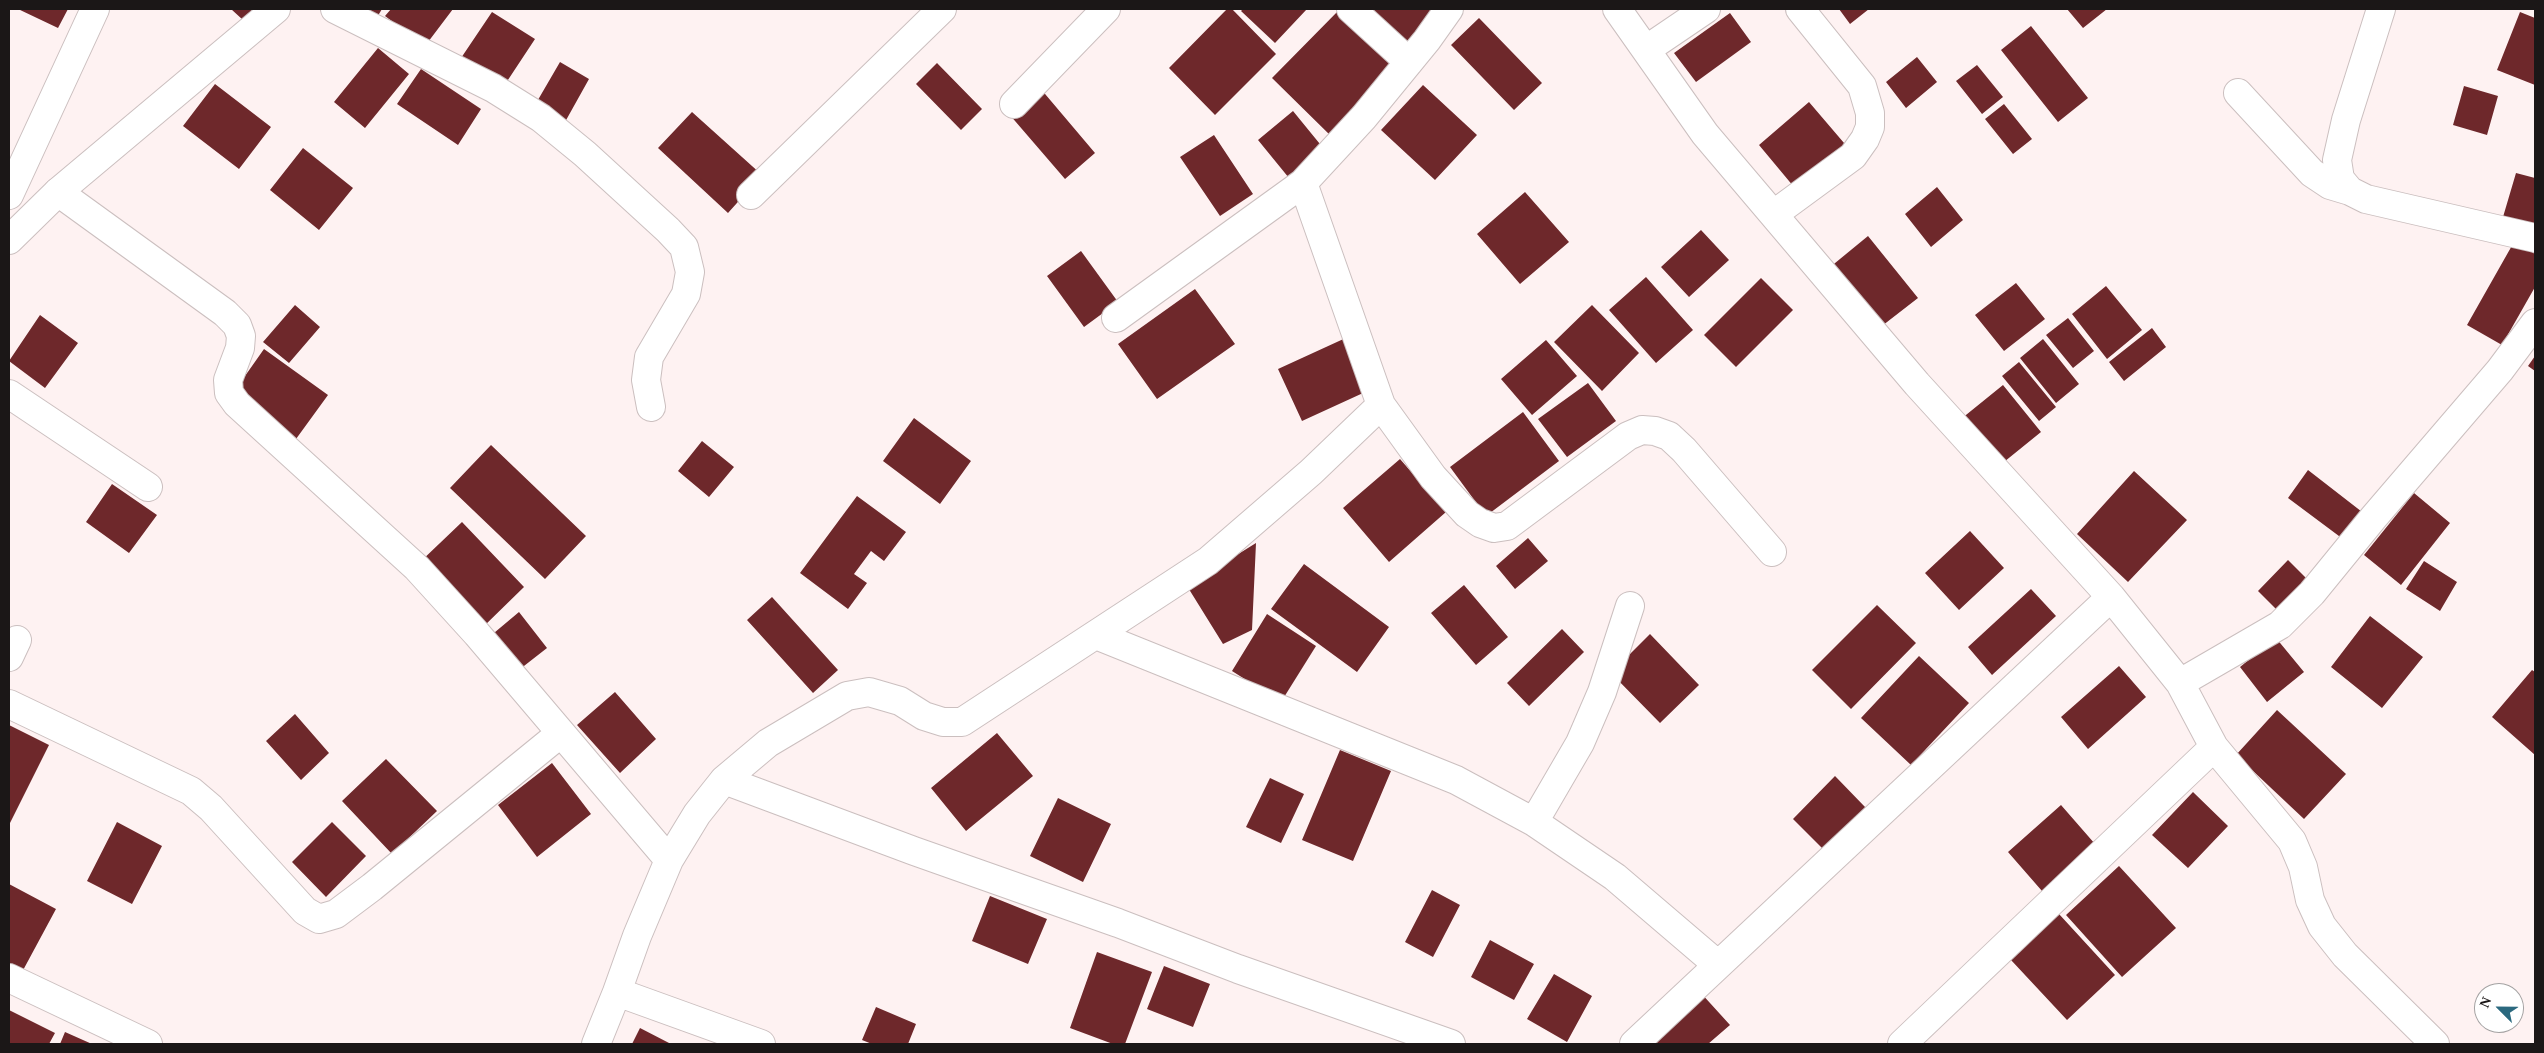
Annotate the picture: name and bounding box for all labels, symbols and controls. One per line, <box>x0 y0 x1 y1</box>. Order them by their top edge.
north arrow <box>2474 983 2524 1033</box>
text: N <box>2477 995 2495 1010</box>

